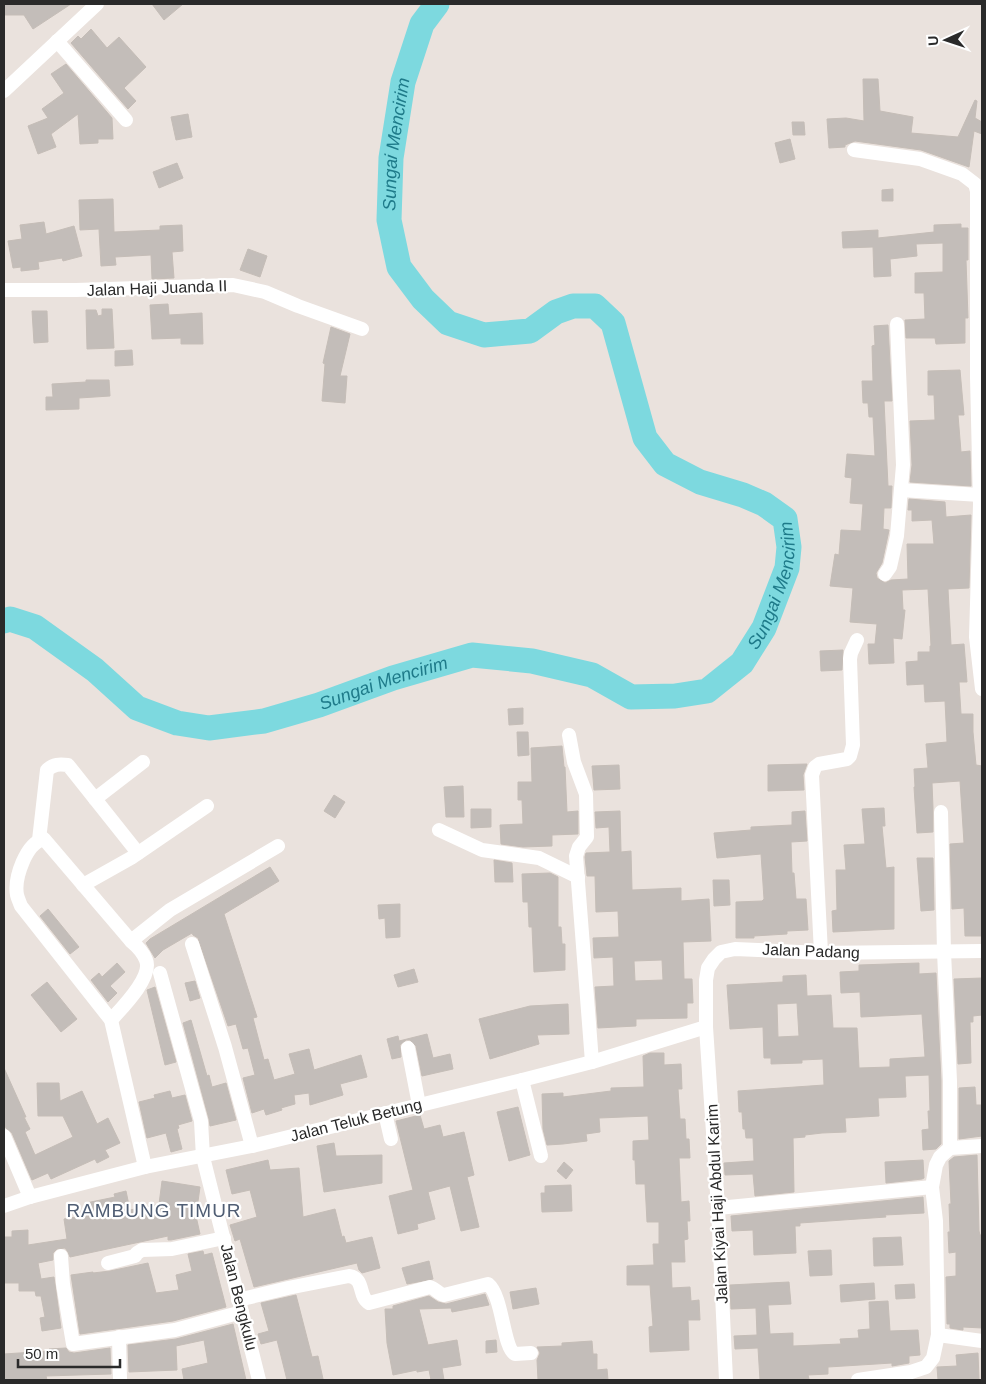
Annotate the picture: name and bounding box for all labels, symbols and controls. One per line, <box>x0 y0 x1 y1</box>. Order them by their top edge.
north arrow <box>921 15 971 65</box>
text: U <box>925 35 941 46</box>
water label: Sungai Mencirim <box>379 76 414 211</box>
street label: Jalan Haji Juanda II <box>86 277 228 299</box>
water label: Sungai Mencirim <box>743 520 799 653</box>
water label: Sungai Mencirim <box>317 653 450 714</box>
street label: Jalan Padang <box>762 941 860 961</box>
street label: Jalan Teluk Betung <box>288 1095 424 1145</box>
street label: Jalan Kiyai Haji Abdul Karim <box>703 1104 731 1304</box>
district label: RAMBUNG TIMUR <box>66 1200 242 1221</box>
street label: Jalan Bengkulu <box>218 1242 260 1352</box>
scale bar <box>18 1336 120 1368</box>
text: 50 m <box>25 1345 58 1362</box>

